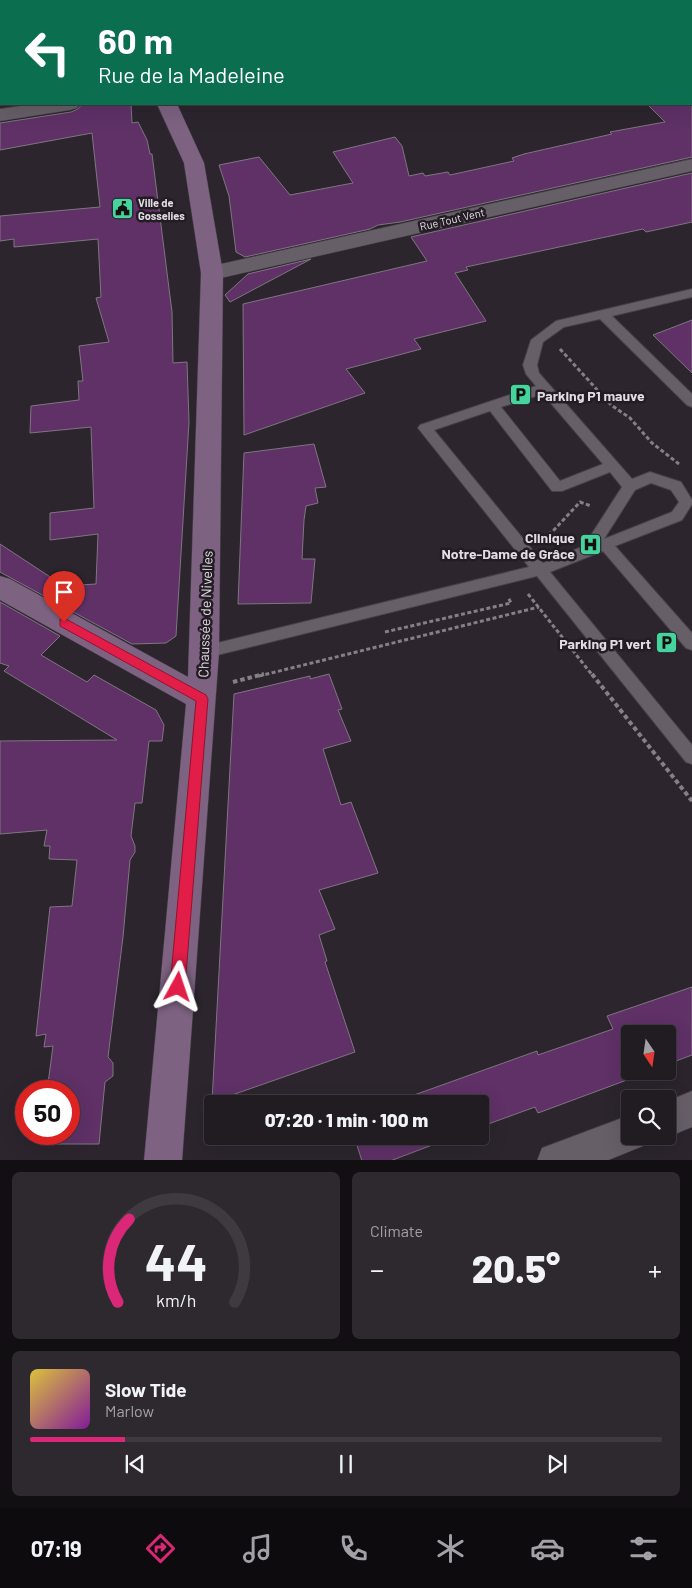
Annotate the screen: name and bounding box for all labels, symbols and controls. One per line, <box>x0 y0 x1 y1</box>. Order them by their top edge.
text: 60 m <box>98 19 173 61</box>
icon: left <box>15 20 80 85</box>
text: Rue de la Madeleine <box>98 61 285 87</box>
public building icon: Ville de Gosselies <box>110 196 134 220</box>
place label: Ville de Gosselies <box>138 196 185 222</box>
street label: Rue Tout Vent <box>418 205 486 233</box>
parking icon: Parking P1 mauve <box>509 383 533 407</box>
place label: Parking P1 mauve <box>537 387 645 404</box>
place label: Clinique Notre-Dame de Grâce <box>441 529 575 562</box>
hospital icon: Clinique Notre-Dame de Grâce <box>579 533 603 557</box>
street label: Chaussée de Nivelles <box>194 550 216 678</box>
pin <box>43 571 85 622</box>
icon: arrive <box>50 578 78 606</box>
parking icon: Parking P1 vert <box>655 631 679 655</box>
place label: Parking P1 vert <box>559 635 651 652</box>
position arrow <box>151 960 203 1012</box>
north arrow <box>621 1025 676 1080</box>
map controls <box>621 1025 676 1145</box>
speed limit sign: 50 <box>15 1080 80 1145</box>
button: search <box>621 1090 676 1145</box>
text: 07:20 · 1 min · 100 m <box>265 1108 428 1131</box>
text: Climate <box>370 1221 423 1240</box>
text: 44 <box>145 1229 207 1291</box>
text: 20.5° <box>472 1245 560 1291</box>
text: − <box>370 1252 384 1286</box>
text: + <box>648 1252 662 1286</box>
text: km/h <box>156 1289 196 1311</box>
text: Slow Tide <box>105 1378 187 1401</box>
text: Marlow <box>105 1401 154 1420</box>
icon: previous <box>121 1450 149 1478</box>
icon: pause <box>332 1450 360 1478</box>
icon: next <box>543 1450 571 1478</box>
icon: directions <box>143 1531 178 1566</box>
icon: music <box>240 1531 275 1566</box>
icon: phone <box>336 1531 371 1566</box>
icon: climate <box>433 1531 468 1566</box>
icon: car <box>530 1531 565 1566</box>
icon: filters <box>626 1531 661 1566</box>
text: 07:19 <box>31 1535 82 1561</box>

